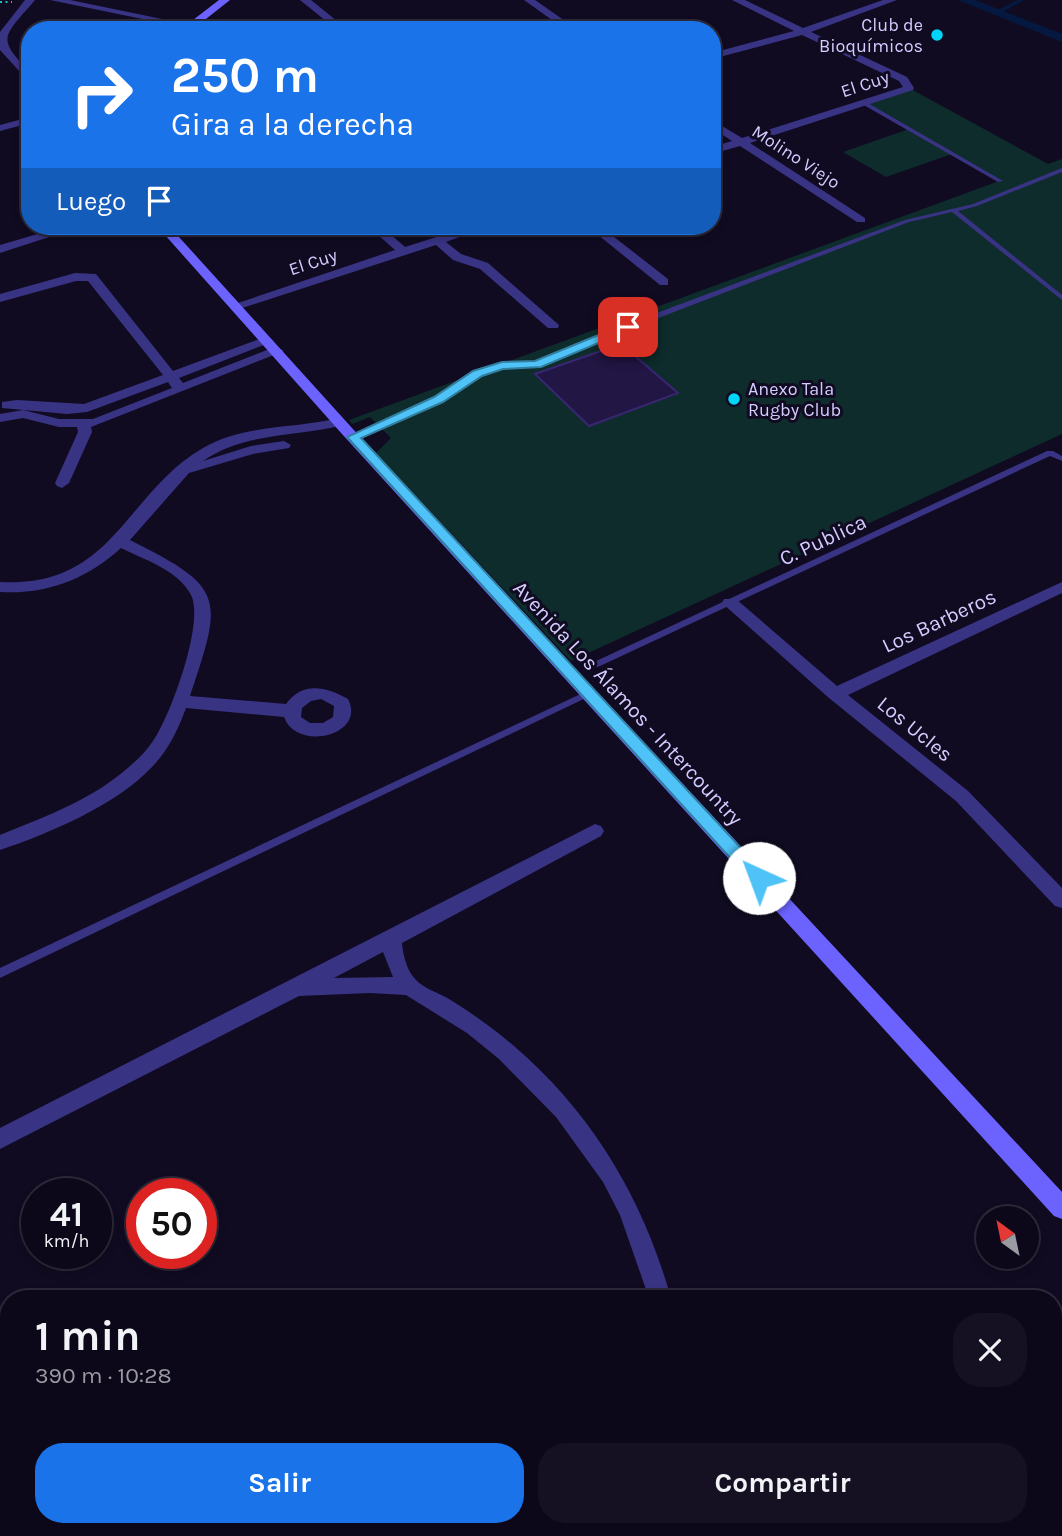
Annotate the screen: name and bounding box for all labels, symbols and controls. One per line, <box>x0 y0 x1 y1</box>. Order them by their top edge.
place label: Club de Bioquímicos <box>819 14 923 57</box>
marker: Club de Bioquímicos <box>929 27 945 43</box>
text: 250 m <box>171 47 319 104</box>
icon: right <box>56 49 147 140</box>
street label: El Cuy <box>838 66 893 102</box>
text: Gira a la derecha <box>171 106 414 143</box>
street label: Molino Viejo <box>748 120 844 194</box>
icon: arrive <box>140 182 178 220</box>
text: Luego <box>56 186 126 217</box>
street label: El Cuy <box>286 244 341 280</box>
pin <box>598 297 658 357</box>
icon: arrive <box>609 308 647 346</box>
place label: Anexo Tala Rugby Club <box>748 378 841 421</box>
marker: Anexo Tala Rugby Club <box>726 391 742 407</box>
street label: C. Publica <box>776 509 870 571</box>
street label: Avenida Los Álamos - Intercountry <box>508 576 748 830</box>
street label: Los Barberos <box>878 584 1000 658</box>
street label: Los Ucles <box>873 691 957 767</box>
position arrow <box>722 841 796 915</box>
speed limit sign: 50 <box>126 1178 217 1269</box>
text: 41 <box>50 1194 83 1235</box>
north arrow <box>976 1206 1040 1269</box>
map controls <box>976 1206 1039 1269</box>
text: km/h <box>44 1230 89 1252</box>
text: 1 min <box>35 1311 140 1361</box>
button: close <box>953 1313 1027 1387</box>
text: 390 m · 10:28 <box>35 1362 172 1389</box>
button: Salir <box>35 1443 524 1523</box>
button: Compartir <box>538 1443 1027 1523</box>

